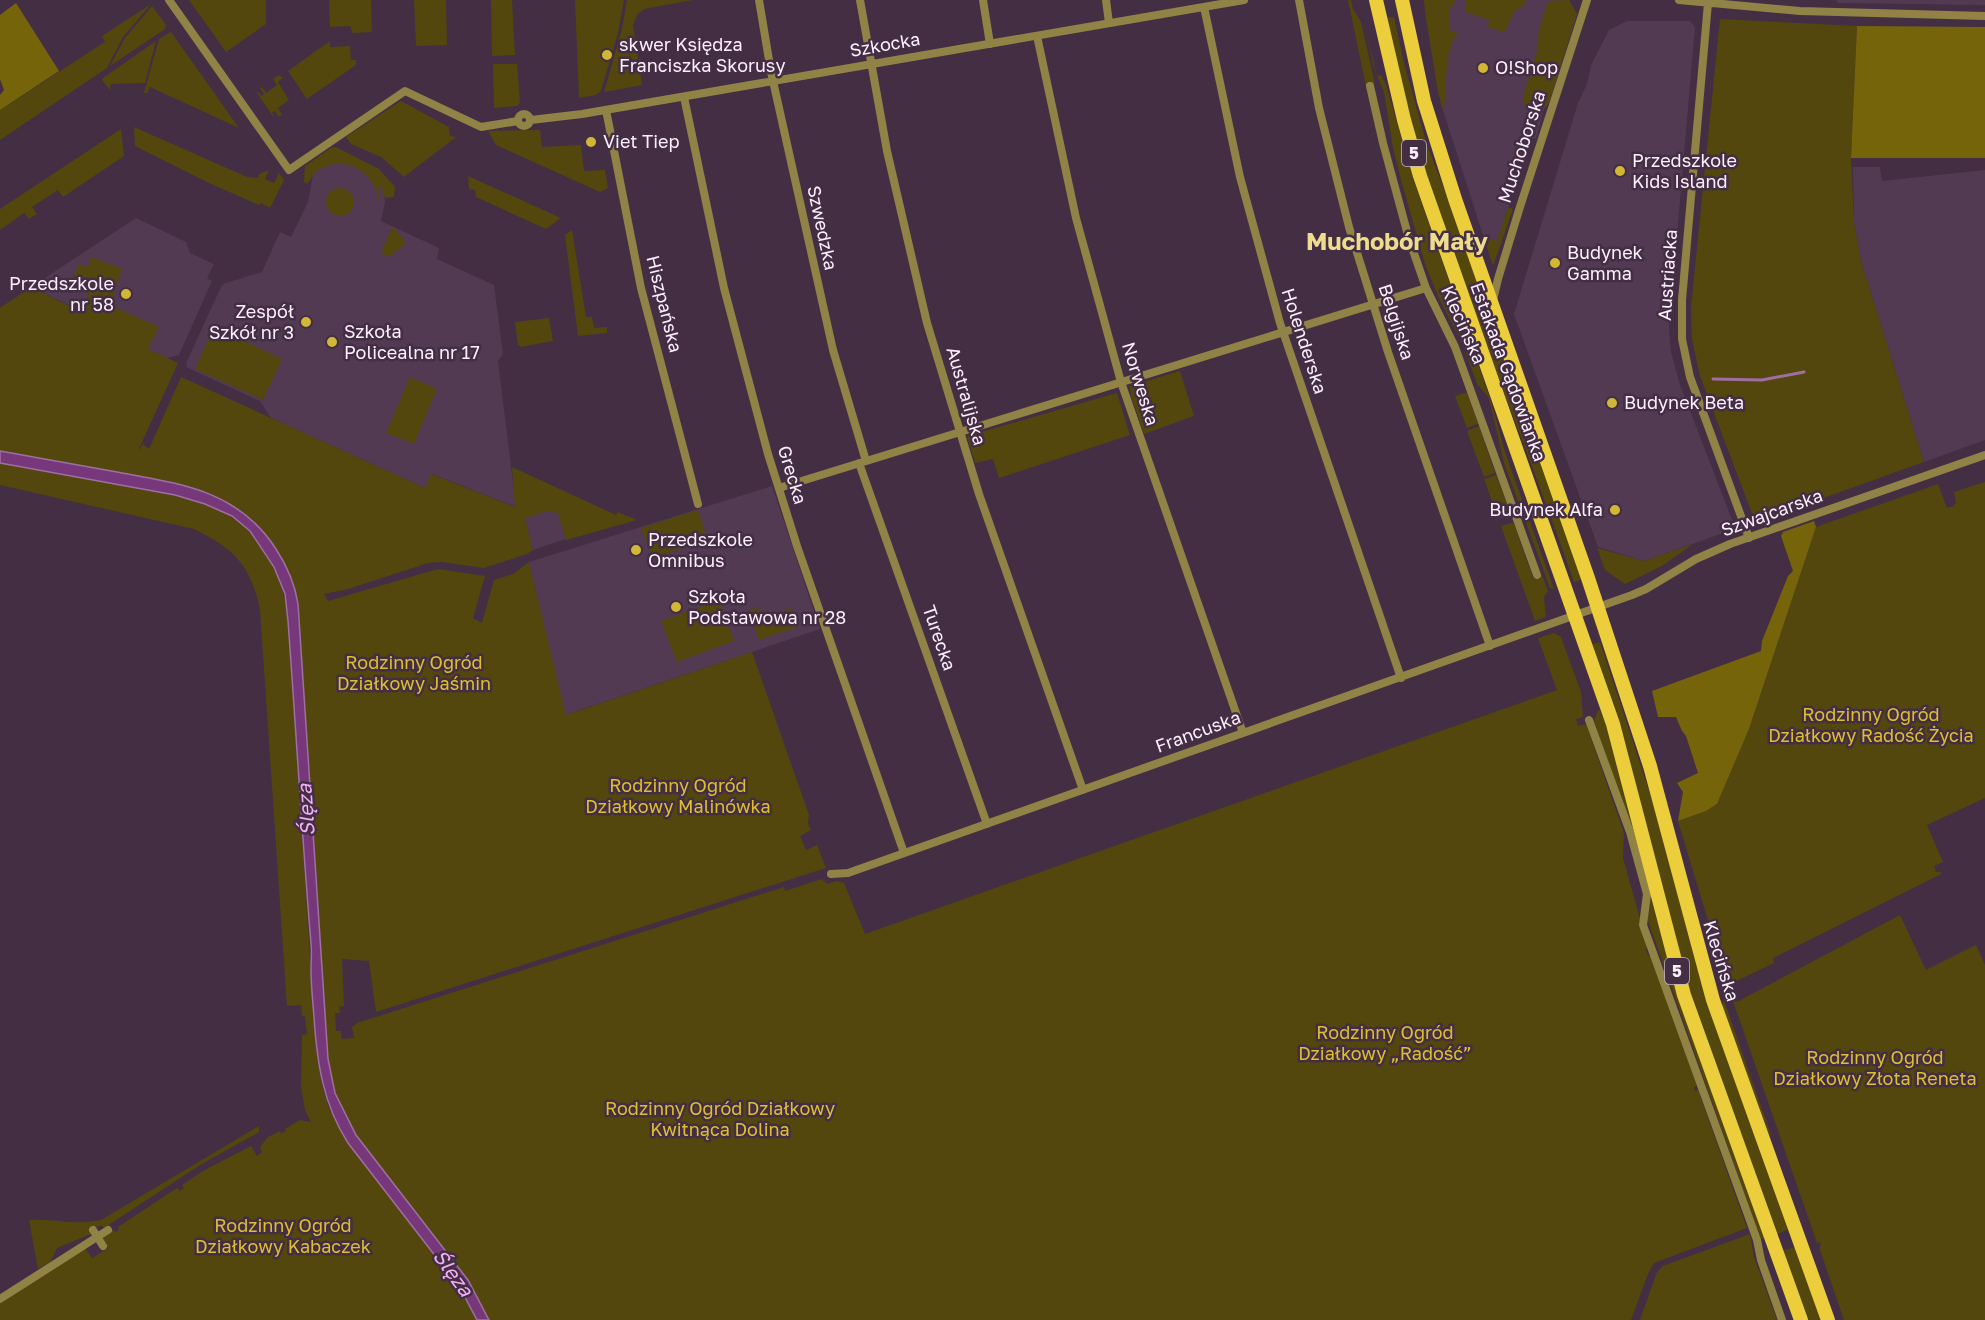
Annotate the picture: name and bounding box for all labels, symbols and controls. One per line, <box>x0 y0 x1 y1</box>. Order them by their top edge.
street label: Szkocka <box>848 27 922 61</box>
place label: skwer Księdza Franciszka Skorusy <box>619 33 785 76</box>
marker: skwer Księdza Franciszka Skorusy <box>600 48 614 62</box>
place label: O!Shop <box>1495 56 1558 78</box>
marker: O!Shop <box>1476 61 1490 75</box>
street label: Muchoborska <box>1493 88 1550 206</box>
place label: Viet Tiep <box>603 130 680 152</box>
marker: Viet Tiep <box>584 135 598 149</box>
road number: 5 <box>1402 140 1426 166</box>
place label: Przedszkole Kids Island <box>1632 149 1737 192</box>
marker: Przedszkole Kids Island <box>1613 164 1627 178</box>
street label: Szwedzka <box>803 183 843 272</box>
district label: Muchobór Mały <box>1306 226 1489 255</box>
street label: Austriacka <box>1653 229 1681 321</box>
place label: Budynek Gamma <box>1567 241 1643 284</box>
street label: Hiszpańska <box>642 253 688 355</box>
marker: Budynek Gamma <box>1548 256 1562 270</box>
place label: Przedszkole nr 58 <box>9 272 114 315</box>
street label: Estakada Gądowianka <box>1466 279 1552 464</box>
street label: Belgijska <box>1374 281 1420 362</box>
street label: Klecińska <box>1437 282 1491 367</box>
street label: Holenderska <box>1278 285 1332 396</box>
marker: Przedszkole nr 58 <box>119 287 133 301</box>
place label: Zespół Szkół nr 3 <box>209 300 294 343</box>
marker: Zespół Szkół nr 3 <box>299 315 313 329</box>
place label: Szkoła Policealna nr 17 <box>344 320 480 363</box>
marker: Szkoła Policealna nr 17 <box>325 335 339 349</box>
street label: Norweska <box>1118 339 1164 428</box>
street label: Australijska <box>942 344 992 448</box>
place label: Budynek Beta <box>1624 391 1744 413</box>
marker: Budynek Beta <box>1605 396 1619 410</box>
street label: Grecka <box>774 443 812 507</box>
street label: Szwajcarska <box>1718 483 1826 541</box>
place label: Budynek Alfa <box>1489 498 1603 520</box>
marker: Budynek Alfa <box>1608 503 1622 517</box>
place label: Przedszkole Omnibus <box>648 528 753 571</box>
marker: Przedszkole Omnibus <box>629 543 643 557</box>
place label: Szkoła Podstawowa nr 28 <box>688 585 846 628</box>
marker: Szkoła Podstawowa nr 28 <box>669 600 683 614</box>
street label: Turecka <box>919 602 961 673</box>
park label: Rodzinny Ogród Działkowy Jaśmin <box>337 651 491 694</box>
park label: Rodzinny Ogród Działkowy Radość Życia <box>1768 703 1974 746</box>
street label: Francuska <box>1152 705 1243 757</box>
park label: Rodzinny Ogród Działkowy Malinówka <box>585 774 771 817</box>
water label: Ślęza <box>291 782 320 837</box>
street label: Klecińska <box>1699 917 1745 1004</box>
road number: 5 <box>1665 958 1689 984</box>
park label: Rodzinny Ogród Działkowy „Radość” <box>1298 1021 1472 1064</box>
park label: Rodzinny Ogród Działkowy Złota Reneta <box>1773 1046 1977 1089</box>
park label: Rodzinny Ogród Działkowy Kwitnąca Dolina <box>605 1097 835 1140</box>
park label: Rodzinny Ogród Działkowy Kabaczek <box>195 1214 371 1257</box>
water label: Ślęza <box>428 1244 479 1302</box>

